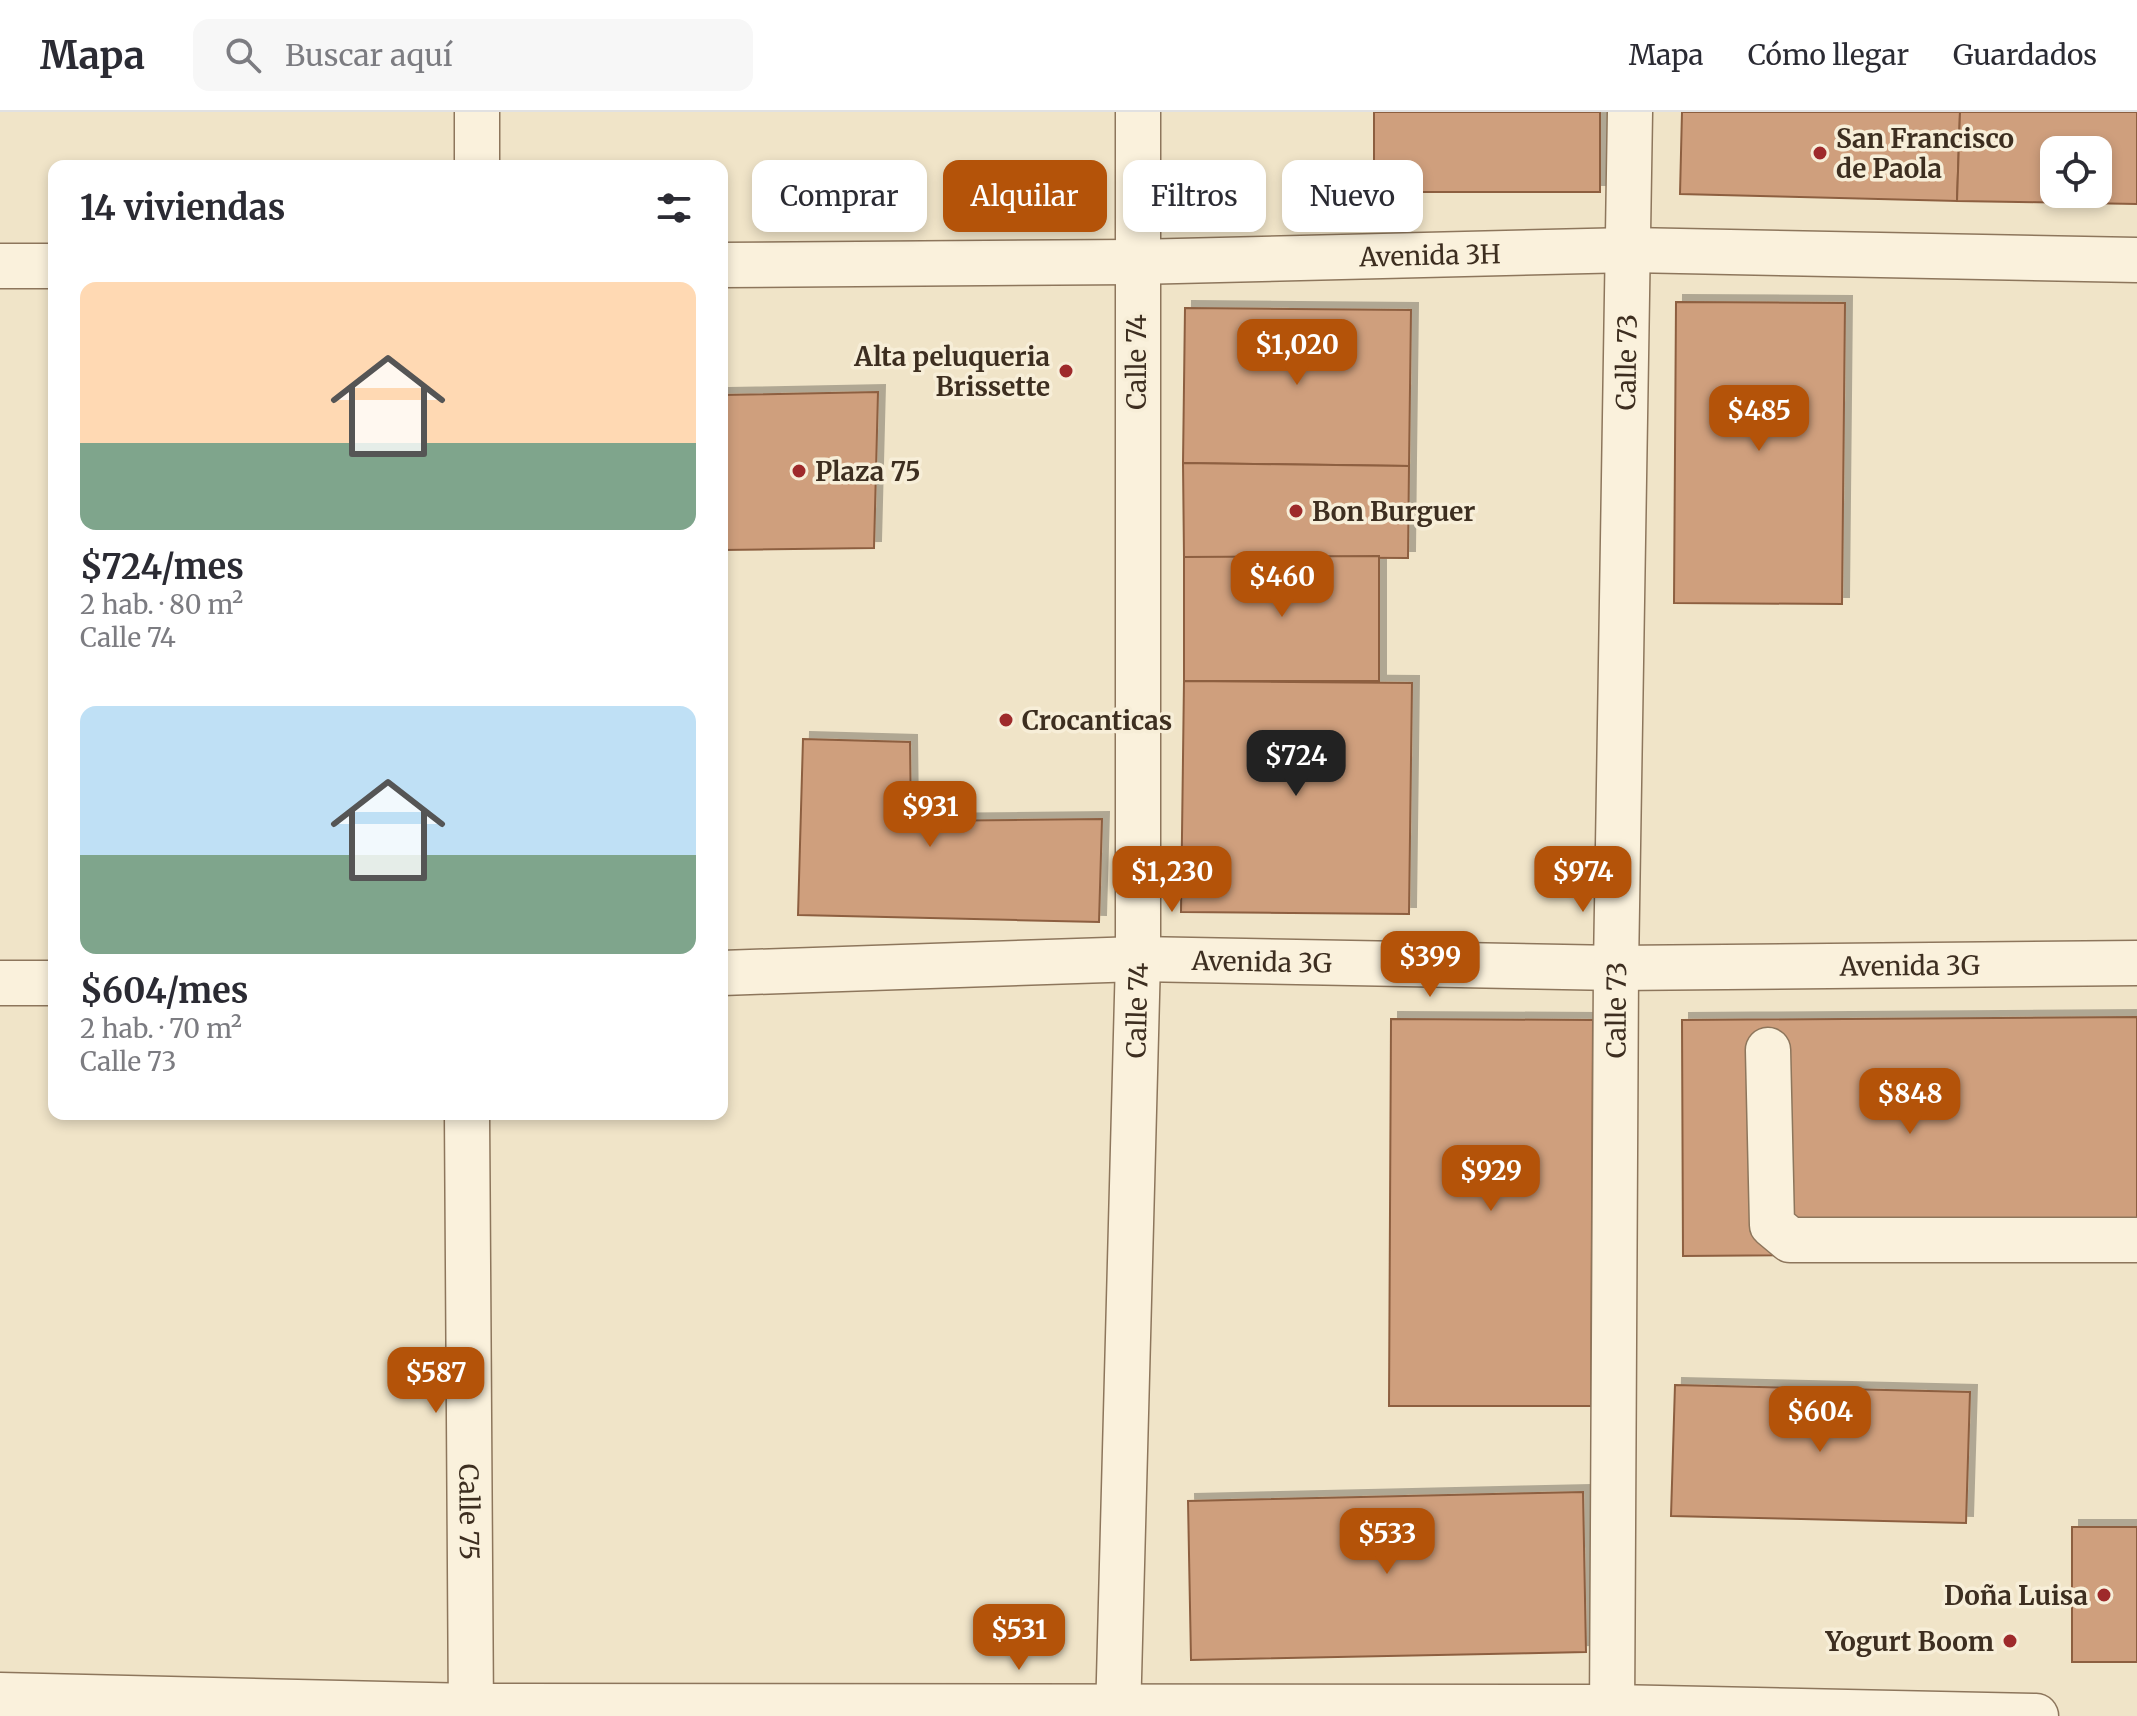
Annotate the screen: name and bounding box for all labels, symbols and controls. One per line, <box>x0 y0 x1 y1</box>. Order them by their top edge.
search box <box>193 19 753 91</box>
text: Mapa <box>40 32 145 79</box>
icon: search <box>221 33 265 77</box>
text: Buscar aquí <box>285 36 453 74</box>
text: Mapa <box>1629 37 1704 73</box>
text: Cómo llegar <box>1748 37 1909 73</box>
text: Guardados <box>1953 37 2097 73</box>
place label: San Francisco de Paola <box>1836 122 2014 185</box>
map controls <box>2040 136 2112 208</box>
button: locate <box>2040 136 2112 208</box>
marker: San Francisco de Paola <box>1811 144 1829 162</box>
chip: Comprar <box>752 160 927 232</box>
chip: Alquilar <box>943 160 1107 232</box>
chip: Filtros <box>1123 160 1266 232</box>
chip: Nuevo <box>1282 160 1423 232</box>
icon: filters <box>652 186 696 230</box>
text: 14 viviendas <box>80 187 285 229</box>
street label: Avenida 3H <box>1358 237 1501 273</box>
street label: Calle 74 <box>1120 314 1153 410</box>
street label: Calle 73 <box>1609 314 1643 411</box>
pin: $1,020 <box>1232 319 1362 387</box>
text: $1,020 <box>1255 328 1339 361</box>
icon: home <box>316 334 460 478</box>
place label: Alta peluqueria Brissette <box>853 340 1050 403</box>
marker: Alta peluqueria Brissette <box>1057 362 1075 380</box>
pin: $485 <box>1712 385 1806 453</box>
text: $485 <box>1727 394 1791 427</box>
place label: Plaza 75 <box>815 455 920 488</box>
marker: Plaza 75 <box>790 462 808 480</box>
place label: Bon Burguer <box>1312 495 1475 528</box>
marker: Bon Burguer <box>1287 502 1305 520</box>
text: $724/mes <box>80 546 244 588</box>
pin: $460 <box>1235 551 1329 619</box>
text: $460 <box>1249 560 1315 593</box>
text: 2 hab. · 80 m² <box>80 588 243 621</box>
text: Calle 74 <box>80 621 176 654</box>
place label: Crocanticas <box>1022 704 1172 737</box>
marker: Crocanticas <box>997 711 1015 729</box>
pin: $724 <box>1249 730 1343 798</box>
text: $724 <box>1265 739 1327 772</box>
icon: home <box>316 758 460 902</box>
pin: $931 <box>883 781 977 849</box>
text: $931 <box>901 790 959 823</box>
pin: $1,230 <box>1107 846 1237 914</box>
pin: $974 <box>1536 846 1630 914</box>
text: $1,230 <box>1130 855 1214 888</box>
text: $974 <box>1552 855 1614 888</box>
pin: $399 <box>1383 931 1477 999</box>
text: $399 <box>1399 940 1461 973</box>
street label: Avenida 3G <box>1190 943 1332 979</box>
street label: Avenida 3G <box>1838 948 1980 982</box>
street label: Calle 74 <box>1119 962 1154 1059</box>
street label: Calle 73 <box>1599 962 1633 1058</box>
text: $604/mes <box>80 970 248 1012</box>
text: 2 hab. · 70 m² <box>80 1012 242 1045</box>
text: Calle 73 <box>80 1045 176 1078</box>
pin: $848 <box>1863 1068 1957 1136</box>
text: $848 <box>1877 1077 1943 1110</box>
pin: $929 <box>1444 1145 1538 1213</box>
text: $929 <box>1460 1154 1522 1187</box>
pin: $587 <box>389 1347 483 1415</box>
text: $587 <box>405 1356 467 1389</box>
pin: $604 <box>1773 1386 1867 1454</box>
text: $604 <box>1787 1395 1853 1428</box>
street label: Calle 75 <box>453 1464 486 1560</box>
pin: $533 <box>1340 1508 1434 1576</box>
text: $533 <box>1358 1517 1416 1550</box>
place label: Doña Luisa <box>1944 1579 2088 1612</box>
marker: Doña Luisa <box>2095 1586 2113 1604</box>
pin: $531 <box>972 1604 1066 1672</box>
text: $531 <box>991 1613 1047 1646</box>
place label: Yogurt Boom <box>1824 1625 1994 1658</box>
marker: Yogurt Boom <box>2001 1632 2019 1650</box>

